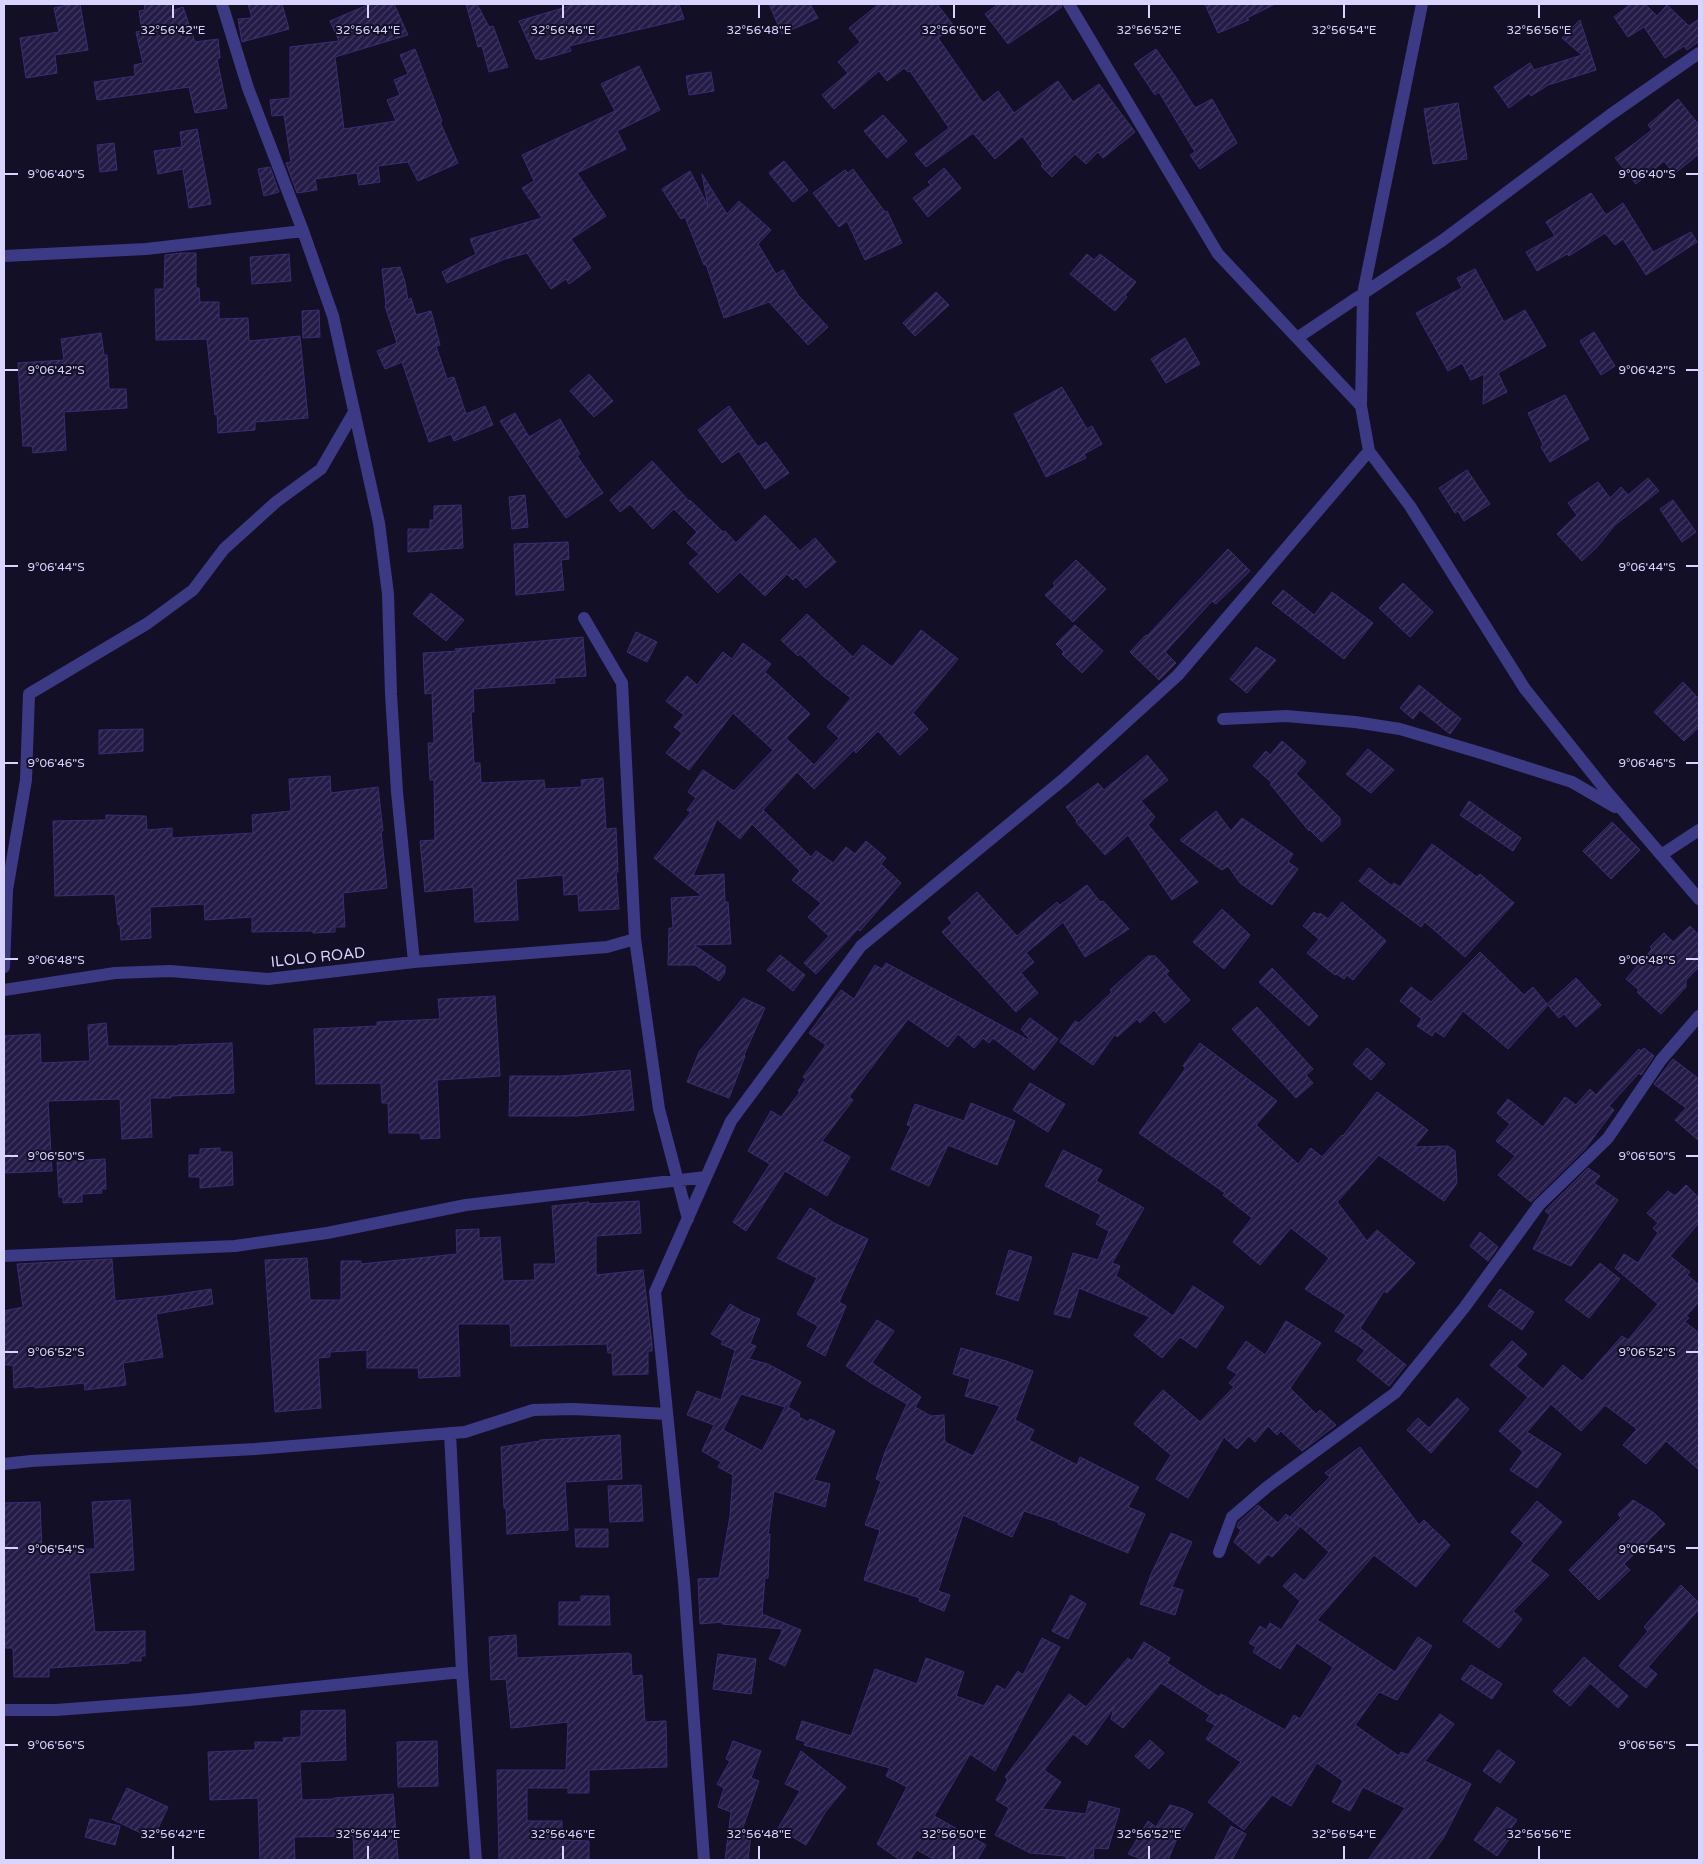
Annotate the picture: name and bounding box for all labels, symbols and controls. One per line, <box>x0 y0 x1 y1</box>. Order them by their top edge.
text: 32°56'42"E <box>140 23 206 37</box>
text: 32°56'44"E <box>335 23 401 37</box>
text: 32°56'46"E <box>530 23 596 37</box>
text: 32°56'48"E <box>726 23 792 37</box>
text: 32°56'50"E <box>921 23 987 37</box>
text: 32°56'52"E <box>1116 23 1182 37</box>
text: 32°56'54"E <box>1311 23 1377 37</box>
text: 32°56'56"E <box>1506 23 1572 37</box>
text: 9°06'40"S <box>27 167 85 181</box>
text: 9°06'40"S <box>1618 167 1676 181</box>
text: 9°06'42"S <box>27 363 85 377</box>
text: 9°06'42"S <box>1618 363 1676 377</box>
text: 9°06'44"S <box>27 560 85 574</box>
text: 9°06'44"S <box>1618 560 1676 574</box>
text: 9°06'46"S <box>27 756 85 770</box>
text: 9°06'46"S <box>1618 756 1676 770</box>
street label: ILOLO ROAD <box>270 943 366 971</box>
text: 9°06'48"S <box>27 953 85 967</box>
text: 9°06'48"S <box>1618 953 1676 967</box>
text: 9°06'50"S <box>27 1149 85 1163</box>
text: 9°06'50"S <box>1618 1149 1676 1163</box>
text: 9°06'52"S <box>27 1345 85 1359</box>
text: 9°06'52"S <box>1618 1345 1676 1359</box>
text: 9°06'54"S <box>27 1542 85 1556</box>
text: 9°06'54"S <box>1618 1542 1676 1556</box>
text: 9°06'56"S <box>27 1738 85 1752</box>
text: 9°06'56"S <box>1618 1738 1676 1752</box>
text: 32°56'42"E <box>140 1827 206 1841</box>
text: 32°56'44"E <box>335 1827 401 1841</box>
text: 32°56'46"E <box>530 1827 596 1841</box>
text: 32°56'48"E <box>726 1827 792 1841</box>
text: 32°56'50"E <box>921 1827 987 1841</box>
text: 32°56'52"E <box>1116 1827 1182 1841</box>
text: 32°56'54"E <box>1311 1827 1377 1841</box>
text: 32°56'56"E <box>1506 1827 1572 1841</box>

